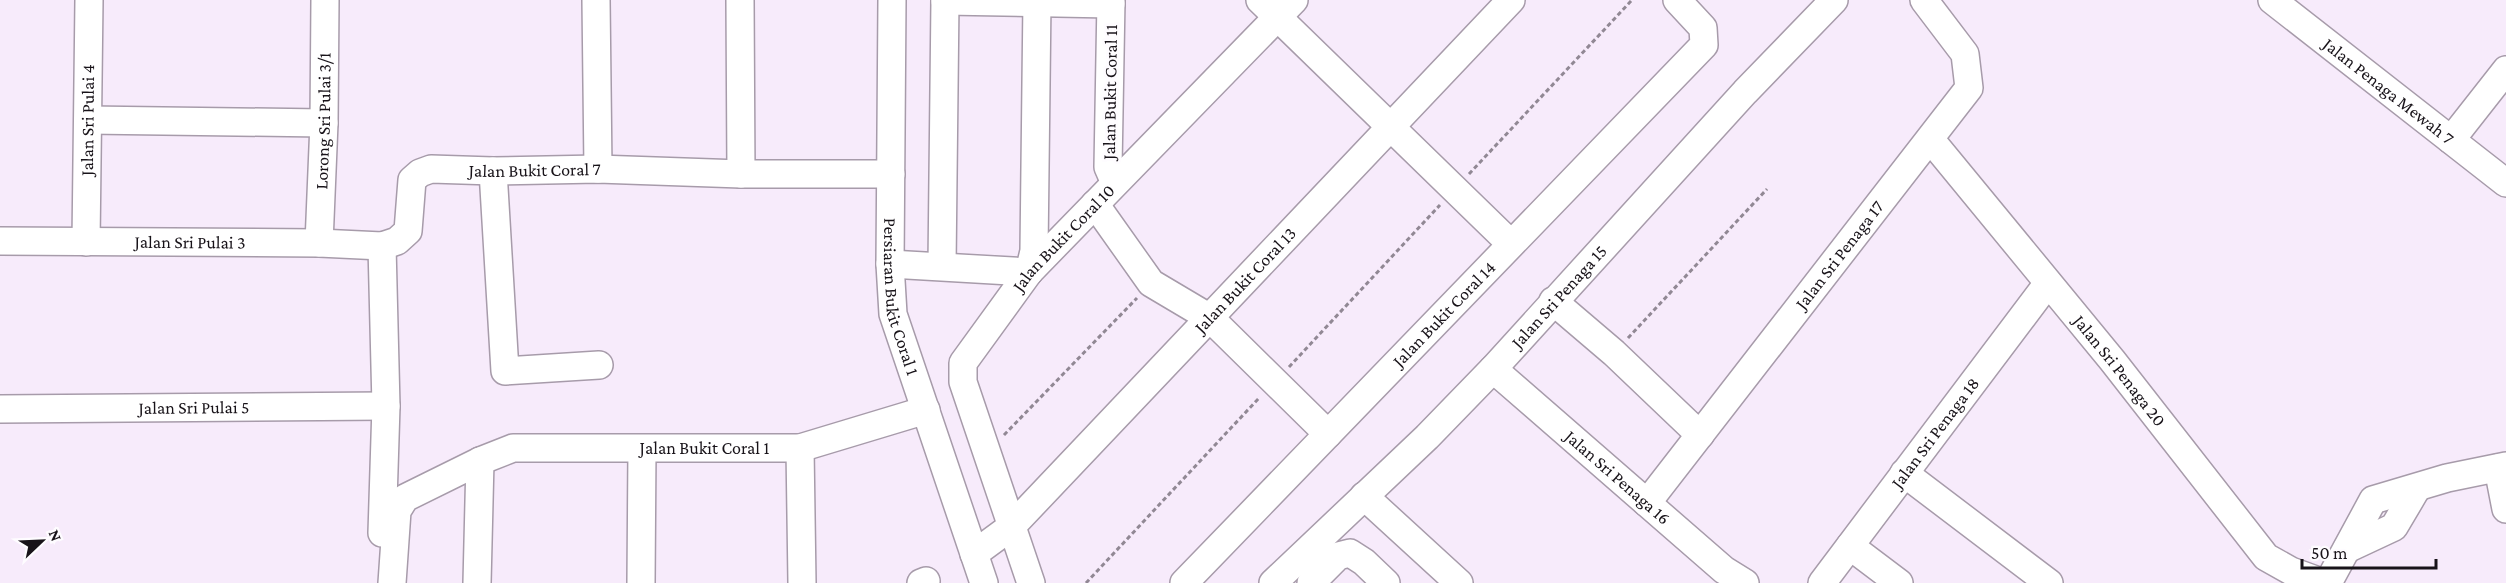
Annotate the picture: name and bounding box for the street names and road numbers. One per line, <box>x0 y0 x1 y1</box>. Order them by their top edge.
street label: Jalan Bukit Coral 11 <box>1099 24 1121 162</box>
street label: Jalan Penaga Mewah 7 <box>2318 33 2458 148</box>
street label: Lorong Sri Pulai 3/1 <box>311 52 335 190</box>
street label: Jalan Sri Pulai 4 <box>77 64 98 178</box>
street label: Jalan Bukit Coral 7 <box>466 159 601 181</box>
street label: Jalan Bukit Coral 10 <box>1007 180 1119 297</box>
street label: Jalan Sri Penaga 17 <box>1790 197 1888 315</box>
street label: Persiaran Bukit Coral 1 <box>880 218 923 378</box>
street label: Jalan Bukit Coral 13 <box>1189 223 1300 339</box>
street label: Jalan Sri Pulai 3 <box>132 232 246 253</box>
street label: Jalan Sri Penaga 15 <box>1506 241 1611 354</box>
street label: Jalan Bukit Coral 14 <box>1387 257 1499 372</box>
street label: Jalan Sri Penaga 20 <box>2068 310 2170 430</box>
street label: Jalan Sri Penaga 18 <box>1886 374 1983 494</box>
street label: Jalan Sri Pulai 5 <box>136 397 250 418</box>
street label: Jalan Sri Penaga 16 <box>1559 425 1674 528</box>
street label: Jalan Bukit Coral 1 <box>638 438 769 458</box>

